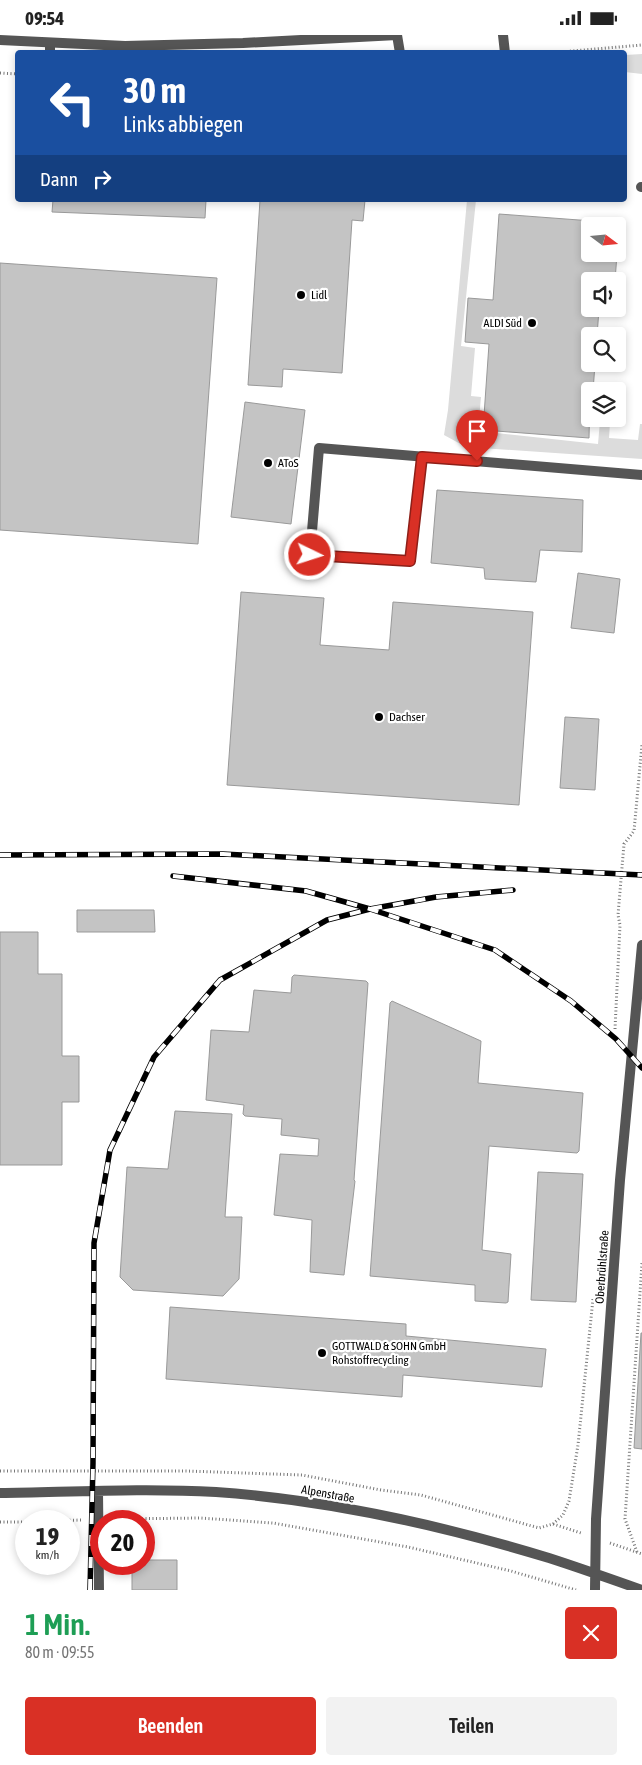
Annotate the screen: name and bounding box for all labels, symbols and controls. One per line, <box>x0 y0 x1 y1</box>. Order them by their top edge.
text: 09:54 <box>25 7 64 29</box>
icon: left <box>40 70 105 135</box>
text: 30 m <box>123 70 186 110</box>
text: Links abbiegen <box>123 111 244 137</box>
icon: right <box>88 165 116 193</box>
text: Dann <box>40 168 78 190</box>
north arrow <box>581 217 626 263</box>
map controls <box>581 217 626 427</box>
button: sound <box>581 272 626 317</box>
place label: Lidl <box>311 288 328 302</box>
marker: Lidl <box>295 289 307 301</box>
place label: ALDI Süd <box>484 316 522 330</box>
marker: ALDI Süd <box>526 317 538 329</box>
button: search <box>581 327 626 372</box>
button: layers <box>581 382 626 427</box>
pin <box>456 410 498 461</box>
icon: arrive <box>463 417 491 445</box>
place label: AToS <box>278 456 299 470</box>
marker: AToS <box>262 457 274 469</box>
position arrow <box>283 528 335 580</box>
place label: Dachser <box>389 710 425 724</box>
marker: Dachser <box>373 711 385 723</box>
street label: Oberbrühlstraße <box>592 1230 612 1304</box>
place label: GOTTWALD & SOHN GmbH Rohstoffrecycling <box>332 1339 446 1367</box>
marker: GOTTWALD & SOHN GmbH Rohstoffrecycling <box>316 1347 328 1359</box>
street label: Alpenstraße <box>300 1482 356 1506</box>
speed limit sign: 20 <box>90 1510 155 1575</box>
text: 19 <box>36 1522 59 1550</box>
text: km/h <box>36 1548 59 1562</box>
text: 1 Min. <box>25 1607 90 1641</box>
button: close <box>565 1607 617 1659</box>
text: 80 m · 09:55 <box>25 1643 95 1661</box>
button: Beenden <box>25 1697 316 1755</box>
button: Teilen <box>326 1697 617 1755</box>

